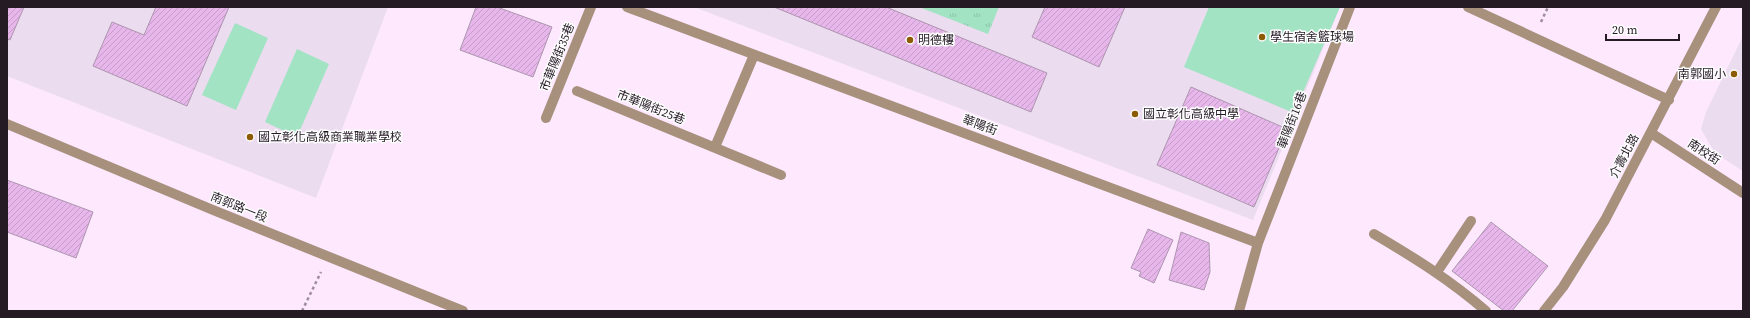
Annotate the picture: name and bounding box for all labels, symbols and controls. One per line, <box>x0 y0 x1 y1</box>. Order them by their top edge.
scale bar <box>1606 16 1679 42</box>
street label: 市華陽街35巷 <box>536 21 578 93</box>
text: 20 m <box>1612 22 1638 38</box>
place label: 學生宿舍籃球場 <box>1270 29 1354 45</box>
place label: 明德樓 <box>918 32 954 48</box>
marker: 學生宿舍籃球場 <box>1257 32 1267 42</box>
marker: 明德樓 <box>905 35 915 45</box>
place label: 南郭國小 <box>1678 66 1726 82</box>
marker: 南郭國小 <box>1729 69 1739 79</box>
street label: 市華陽街25巷 <box>615 86 687 128</box>
street label: 華陽街16巷 <box>1274 89 1310 151</box>
place label: 國立彰化高級中學 <box>1143 106 1239 122</box>
marker: 國立彰化高級中學 <box>1130 109 1140 119</box>
street label: 華陽街 <box>960 111 1000 139</box>
place label: 國立彰化高級商業職業學校 <box>258 129 402 145</box>
street label: 介壽北路 <box>1606 131 1642 181</box>
marker: 國立彰化高級商業職業學校 <box>245 132 255 142</box>
street label: 南校街 <box>1685 135 1723 169</box>
street label: 南郭路一段 <box>208 188 270 226</box>

